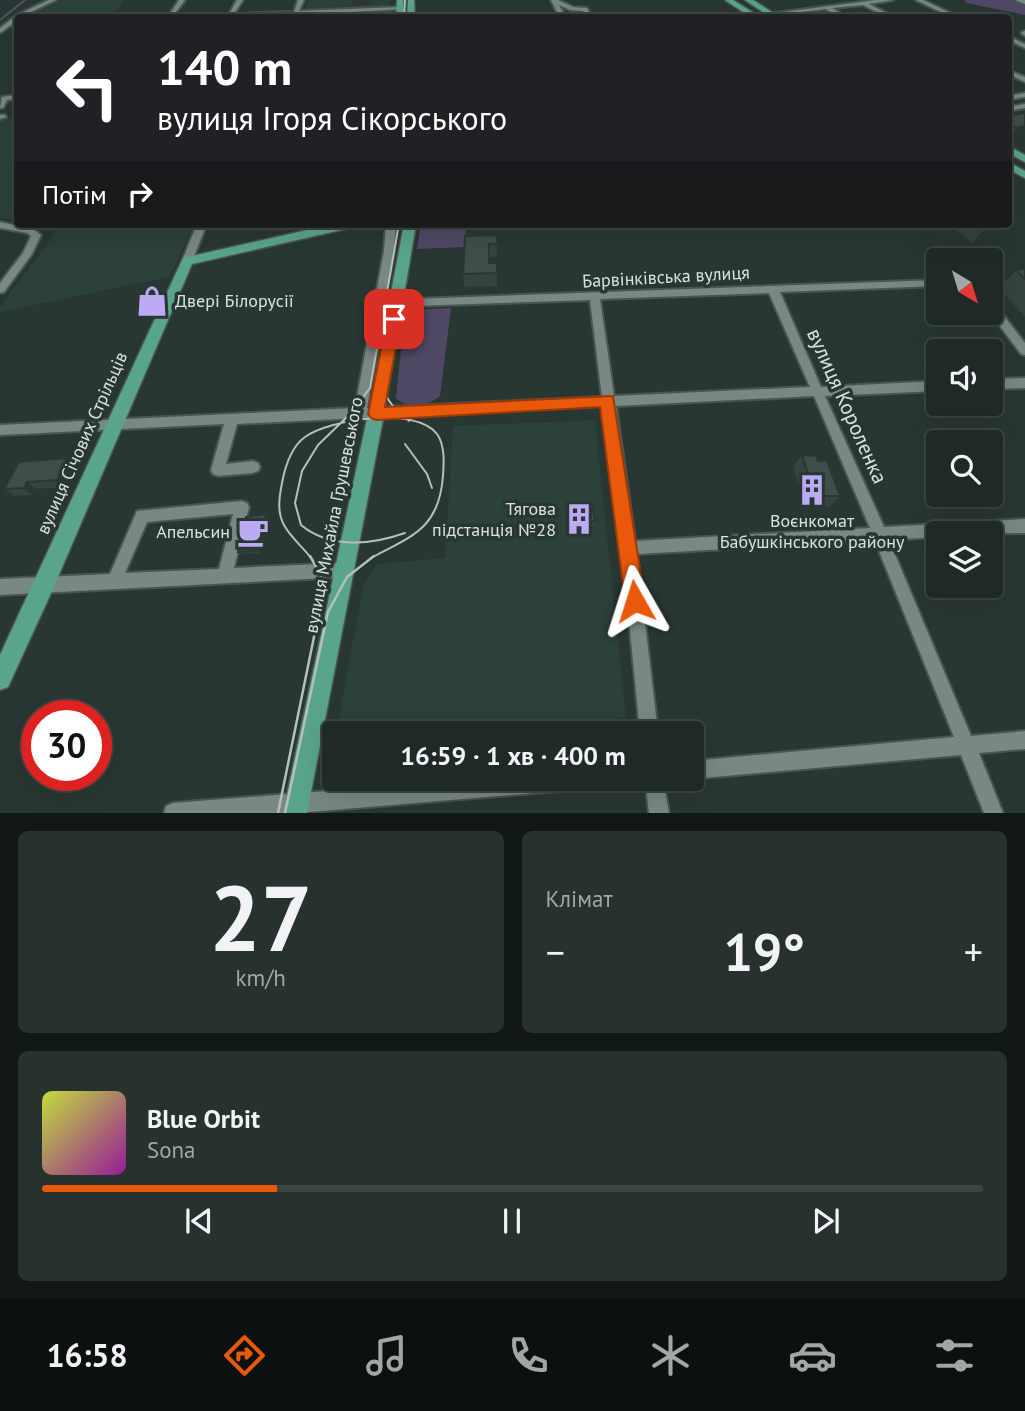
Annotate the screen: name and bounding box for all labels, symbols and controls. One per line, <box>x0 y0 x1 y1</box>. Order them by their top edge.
text: 140 m <box>157 35 292 99</box>
icon: left <box>42 42 133 133</box>
text: вулиця Ігоря Сікорського <box>157 97 507 139</box>
icon: right <box>121 175 159 213</box>
text: Потім <box>42 178 107 211</box>
north arrow <box>926 248 1003 326</box>
map controls <box>926 248 1003 598</box>
street label: Барвінківська вулиця <box>582 261 750 292</box>
shop icon: Двері Білорусії <box>135 284 169 318</box>
place label: Двері Білорусії <box>175 289 294 312</box>
pin <box>364 289 424 349</box>
icon: arrive <box>375 300 413 338</box>
street label: вулиця Короленка <box>801 324 894 488</box>
button: sound <box>926 339 1003 416</box>
street label: вулиця Січових Стрільців <box>31 348 132 538</box>
street label: вулиця Михайла Грушевського <box>299 395 368 635</box>
button: search <box>926 430 1003 507</box>
building icon: Воєнкомат Бабушкінського району <box>795 473 829 507</box>
place label: Тягова пiдстанцiя №28 <box>432 497 556 541</box>
building icon: Тягова пiдстанцiя №28 <box>562 502 596 536</box>
place label: Воєнкомат Бабушкінського району <box>720 509 905 553</box>
cafe icon: Апельсин <box>236 515 270 549</box>
place label: Апельсин <box>156 520 230 543</box>
button: layers <box>926 521 1003 598</box>
position arrow <box>598 564 672 638</box>
speed limit sign: 30 <box>21 700 112 791</box>
text: 16:59 · 1 хв · 400 m <box>400 739 626 772</box>
text: 27 <box>209 858 312 976</box>
text: Клімат <box>546 884 613 913</box>
text: 19° <box>723 918 805 985</box>
text: − <box>546 927 565 976</box>
text: + <box>964 927 983 976</box>
text: km/h <box>236 963 286 992</box>
text: Blue Orbit <box>147 1102 260 1135</box>
text: Sona <box>147 1135 196 1164</box>
icon: previous <box>180 1202 218 1240</box>
icon: pause <box>493 1202 531 1240</box>
icon: next <box>807 1202 845 1240</box>
icon: directions <box>220 1331 269 1380</box>
icon: music <box>362 1331 411 1380</box>
icon: phone <box>504 1331 553 1380</box>
icon: climate <box>646 1331 695 1380</box>
icon: car <box>788 1331 837 1380</box>
icon: filters <box>930 1331 979 1380</box>
text: 16:58 <box>46 1334 128 1376</box>

